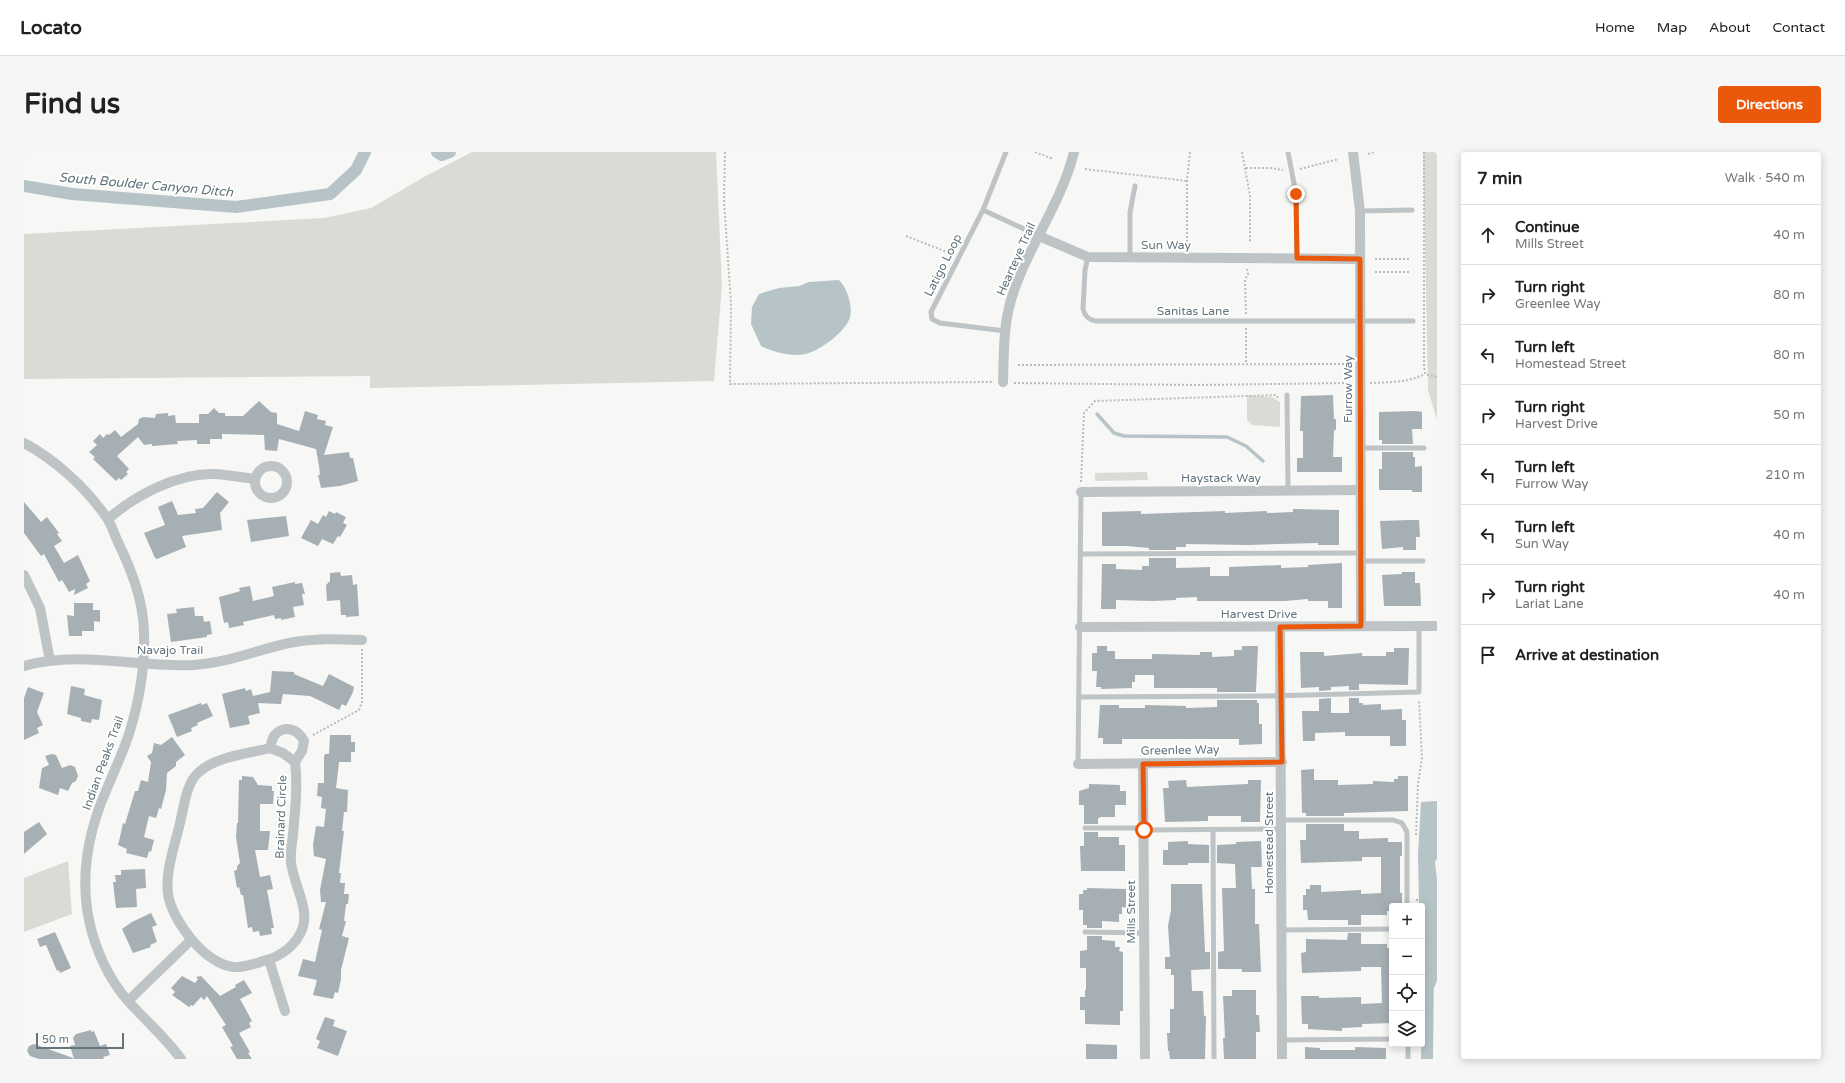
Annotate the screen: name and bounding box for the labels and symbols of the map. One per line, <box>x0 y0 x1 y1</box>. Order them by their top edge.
water label: South Boulder Canyon Ditch <box>58 169 235 201</box>
route end <box>1287 185 1305 203</box>
street label: Hearteye Trail <box>994 220 1038 298</box>
street label: Latigo Loop <box>921 231 965 299</box>
street label: Sun Way <box>1141 238 1191 252</box>
street label: Sanitas Lane <box>1157 304 1229 318</box>
street label: Furrow Way <box>1341 355 1355 423</box>
street label: Haystack Way <box>1181 471 1262 485</box>
street label: Harvest Drive <box>1221 607 1297 621</box>
street label: Navajo Trail <box>137 643 203 657</box>
street label: Indian Peaks Trail <box>79 714 127 812</box>
street label: Greenlee Way <box>1140 742 1220 758</box>
street label: Brainard Circle <box>273 775 289 859</box>
street label: Homestead Street <box>1262 791 1276 894</box>
route start <box>1135 821 1153 839</box>
street label: Mills Street <box>1124 880 1138 944</box>
scale bar <box>36 1031 124 1050</box>

